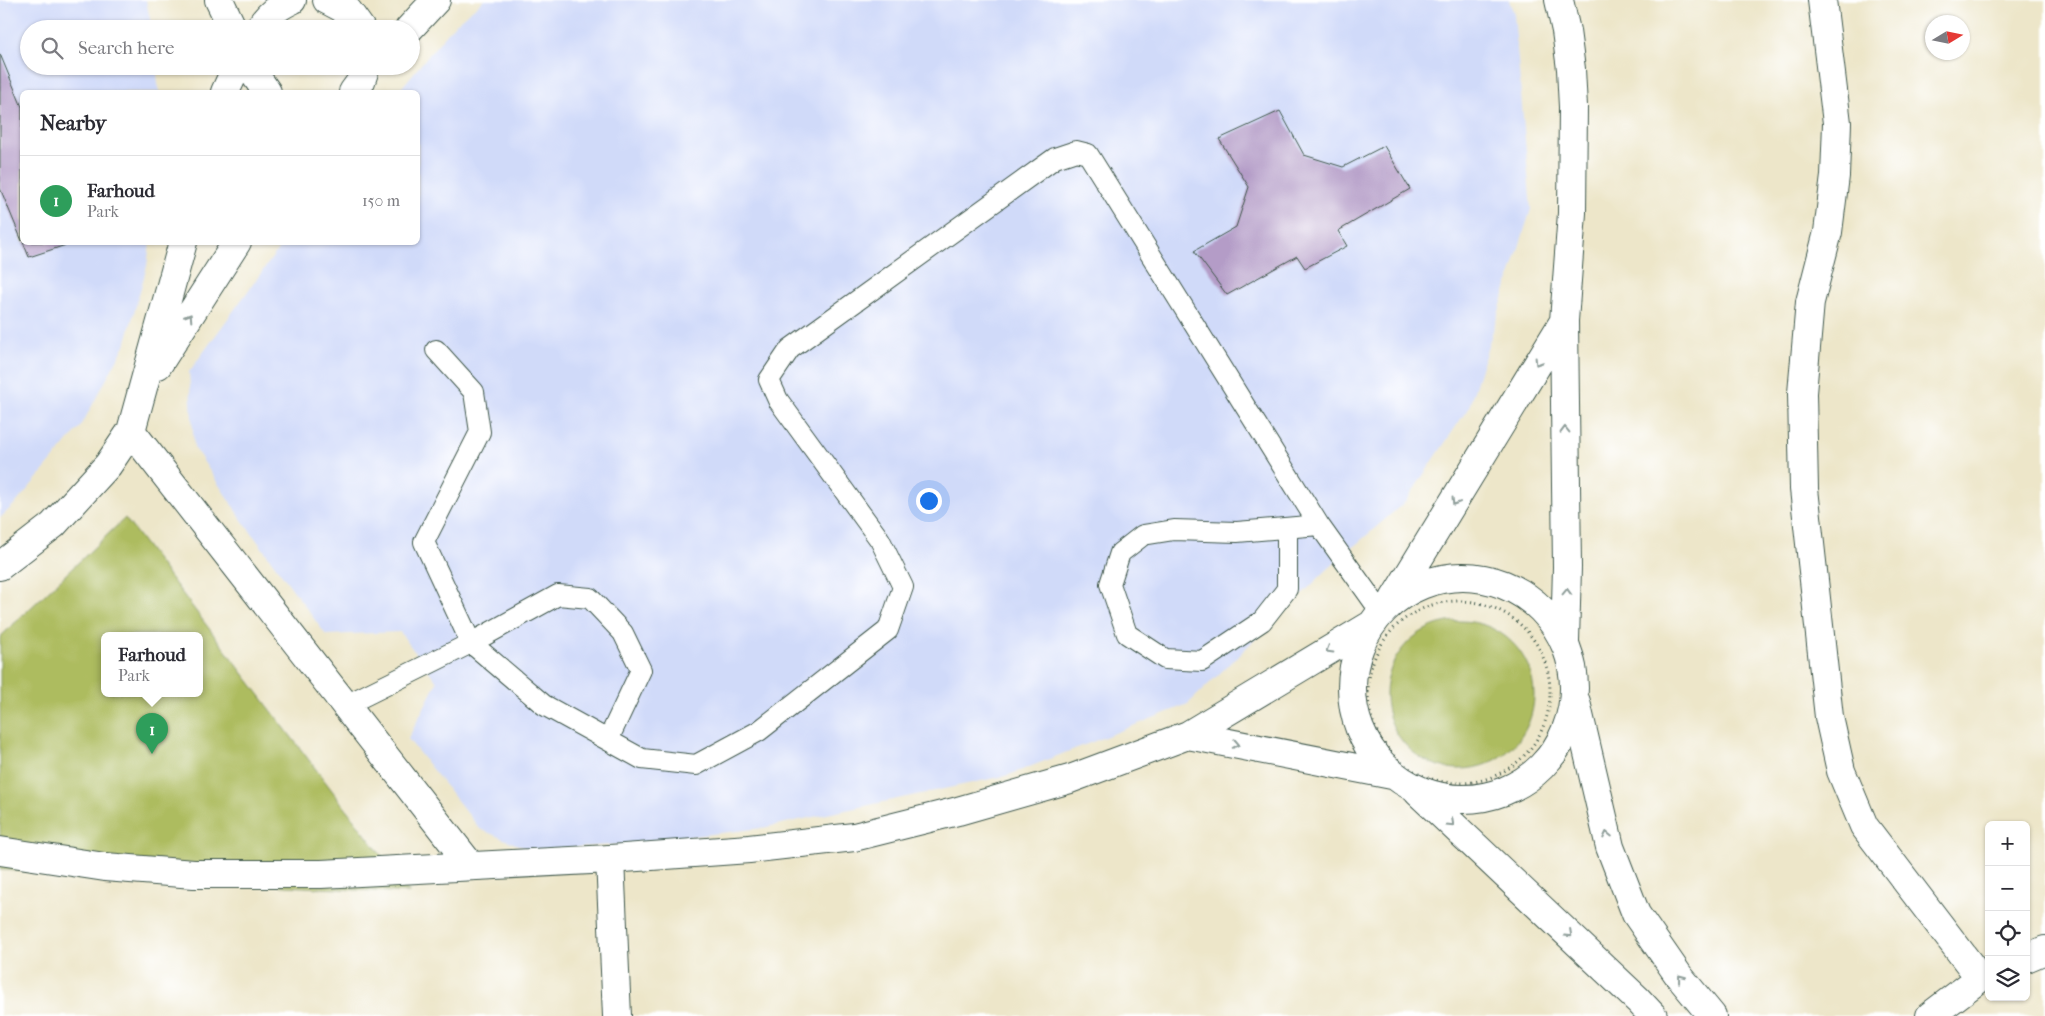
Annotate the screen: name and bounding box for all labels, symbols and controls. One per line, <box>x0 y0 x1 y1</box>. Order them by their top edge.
north arrow <box>1925 15 1970 60</box>
search box <box>20 20 420 75</box>
icon: search <box>38 34 66 62</box>
text: Search here <box>78 37 174 59</box>
text: Nearby <box>40 111 106 135</box>
text: Farhoud <box>87 180 155 202</box>
text: 1 <box>53 191 59 210</box>
text: 150 m <box>362 191 400 210</box>
text: Park <box>87 202 119 221</box>
one-way arrow <box>183 313 192 322</box>
one-way arrow <box>1535 357 1545 366</box>
one-way arrow <box>1560 425 1570 433</box>
your location <box>916 488 942 514</box>
one-way arrow <box>1451 496 1461 505</box>
one-way arrow <box>1561 588 1572 596</box>
popup <box>101 632 203 697</box>
text: Farhoud <box>118 644 186 666</box>
one-way arrow <box>1325 644 1334 654</box>
text: Park <box>118 666 150 685</box>
pin: 1 <box>136 713 168 754</box>
one-way arrow <box>1232 739 1241 749</box>
one-way arrow <box>1445 817 1454 826</box>
map controls <box>1985 821 2030 1001</box>
button: + <box>1985 821 2030 866</box>
one-way arrow <box>1602 831 1613 840</box>
button: − <box>1985 866 2030 911</box>
button: locate <box>1985 911 2030 956</box>
one-way arrow <box>1563 928 1572 937</box>
button: layers <box>1985 956 2030 1001</box>
one-way arrow <box>1679 975 1687 984</box>

